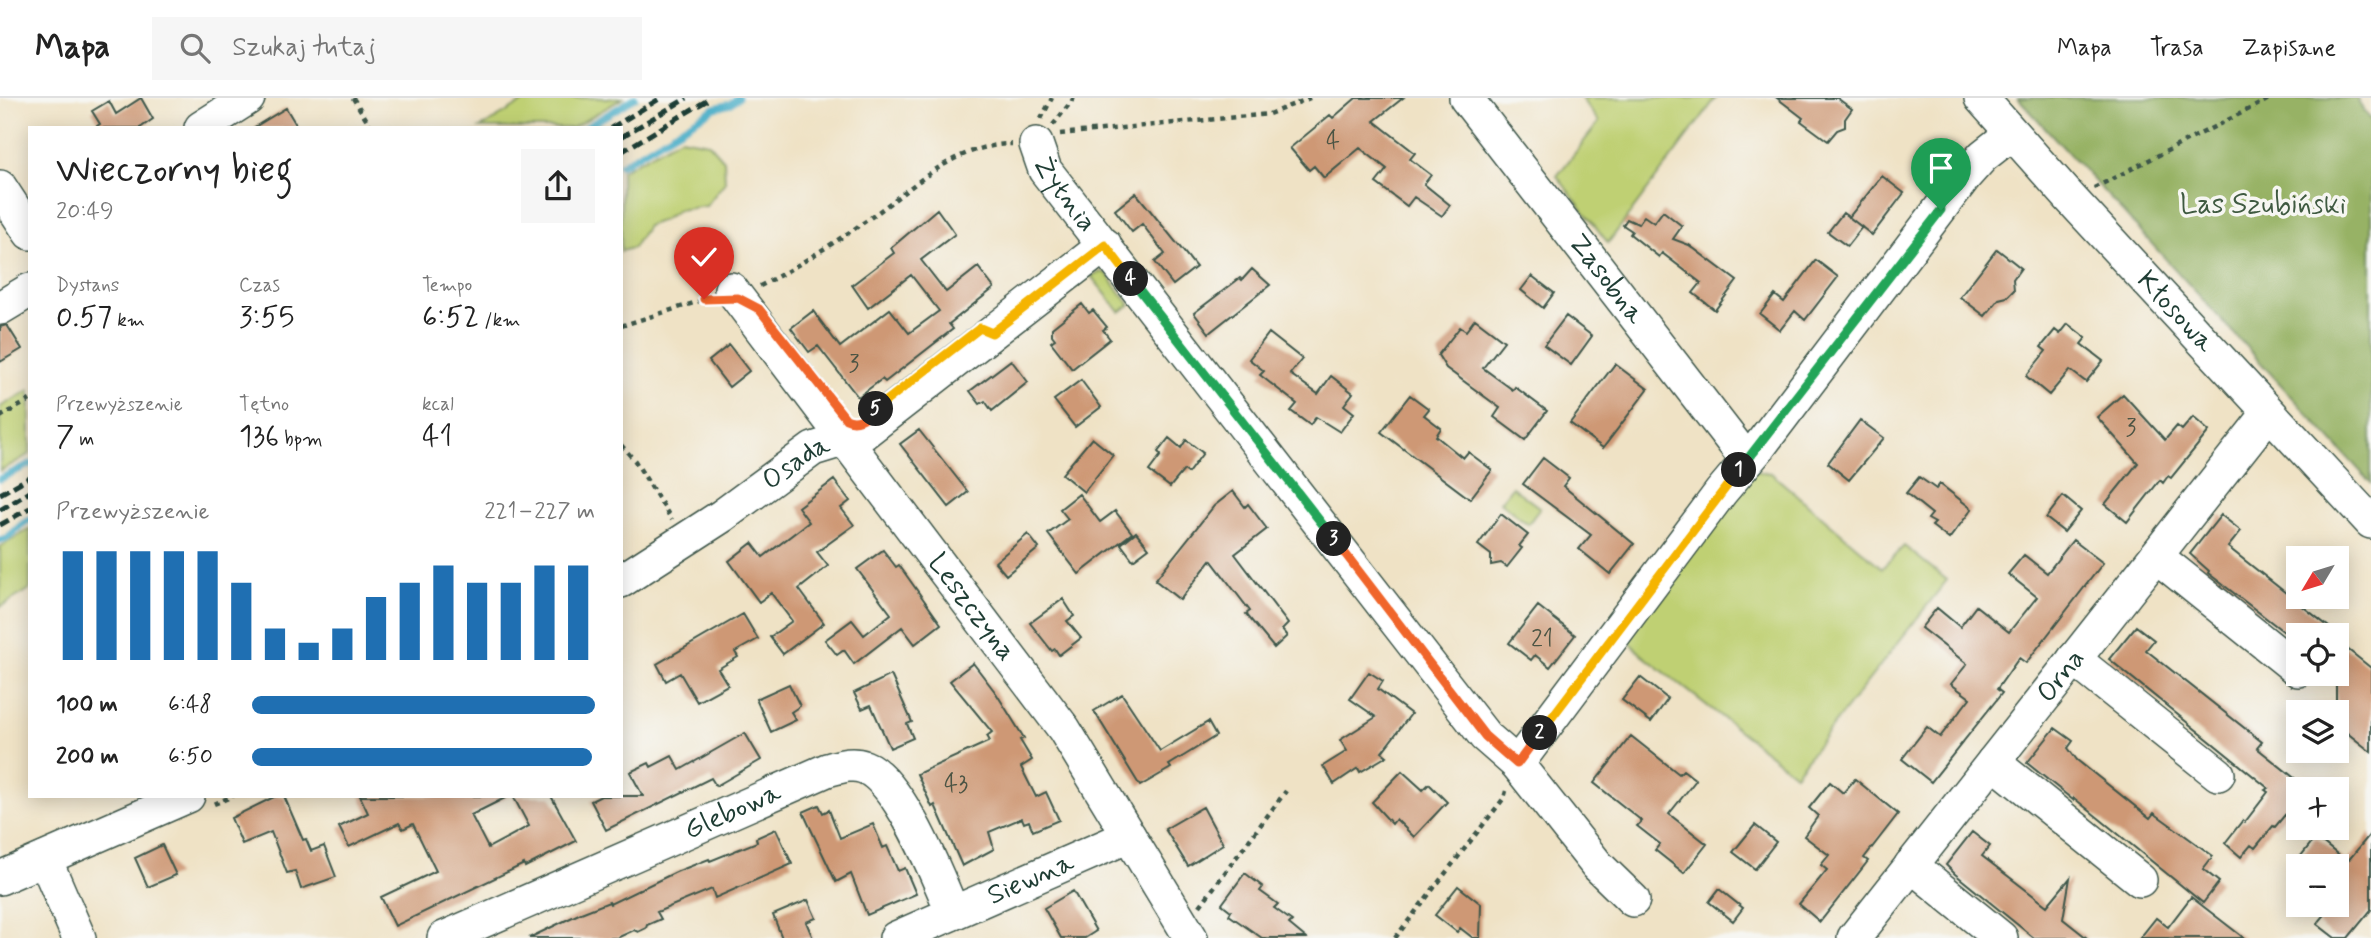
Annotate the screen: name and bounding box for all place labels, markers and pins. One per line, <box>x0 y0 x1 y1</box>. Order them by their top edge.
pin <box>1911 138 1971 210</box>
pin <box>674 227 734 299</box>
pin: 4 <box>1114 262 1148 296</box>
pin: 5 <box>858 392 894 426</box>
pin: 1 <box>1722 452 1756 488</box>
pin: 3 <box>1316 522 1352 556</box>
pin: 2 <box>1522 716 1558 750</box>

